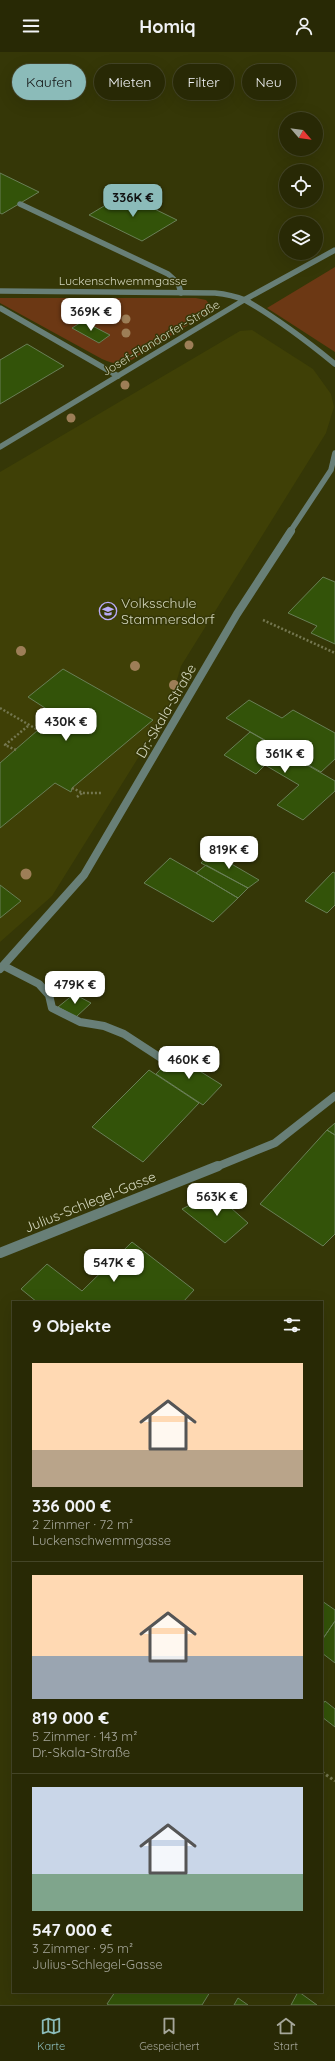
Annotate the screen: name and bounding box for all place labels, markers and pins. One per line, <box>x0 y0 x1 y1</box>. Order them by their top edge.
pin: 336K € <box>100 184 166 218</box>
pin: 369K € <box>58 298 124 332</box>
place label: Volksschule Stammersdorf <box>121 594 215 628</box>
school or university icon: Volksschule Stammersdorf <box>98 601 118 621</box>
pin: 430K € <box>33 708 99 742</box>
pin: 361K € <box>252 740 318 774</box>
pin: 819K € <box>196 836 262 870</box>
pin: 479K € <box>42 971 108 1005</box>
pin: 460K € <box>156 1046 222 1080</box>
pin: 563K € <box>184 1183 250 1217</box>
pin: 547K € <box>81 1249 147 1283</box>

